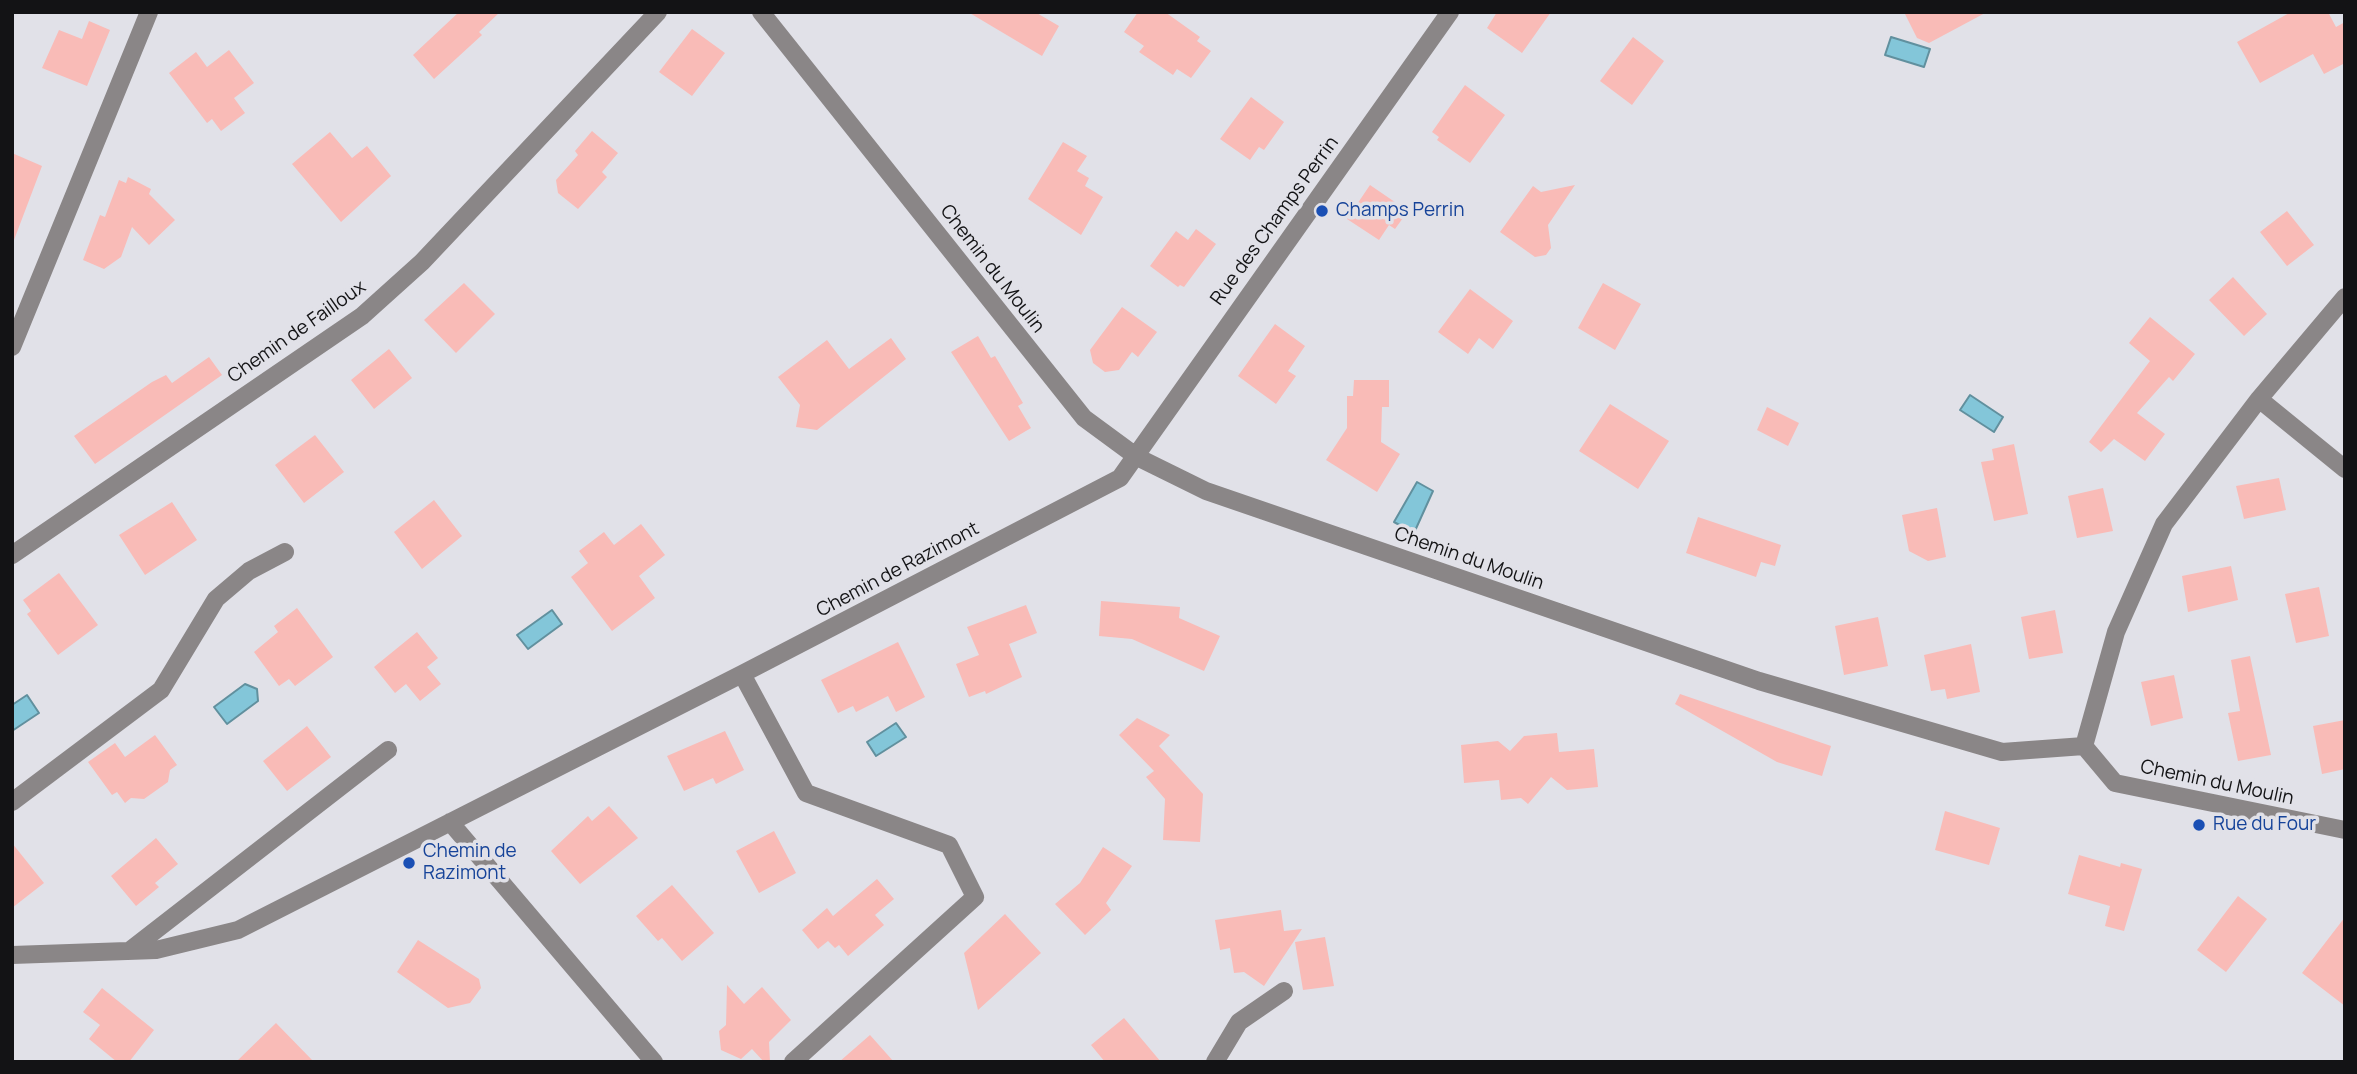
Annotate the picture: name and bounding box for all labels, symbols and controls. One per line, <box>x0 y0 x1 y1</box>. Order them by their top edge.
street label: Rue des Champs Perrin <box>1206 132 1344 310</box>
street label: Chemin du Moulin <box>935 200 1049 338</box>
place label: Champs Perrin <box>1336 200 1464 222</box>
marker: Champs Perrin <box>1314 203 1330 219</box>
street label: Chemin de Failloux <box>224 276 370 388</box>
street label: Chemin de Razimont <box>813 518 983 622</box>
street label: Chemin du Moulin <box>1391 523 1547 595</box>
street label: Chemin du Moulin <box>2138 756 2296 810</box>
place label: Rue du Four <box>2213 814 2316 836</box>
marker: Rue du Four <box>2191 817 2207 833</box>
place label: Chemin de Razimont <box>423 841 517 885</box>
marker: Chemin de Razimont <box>401 855 417 871</box>

